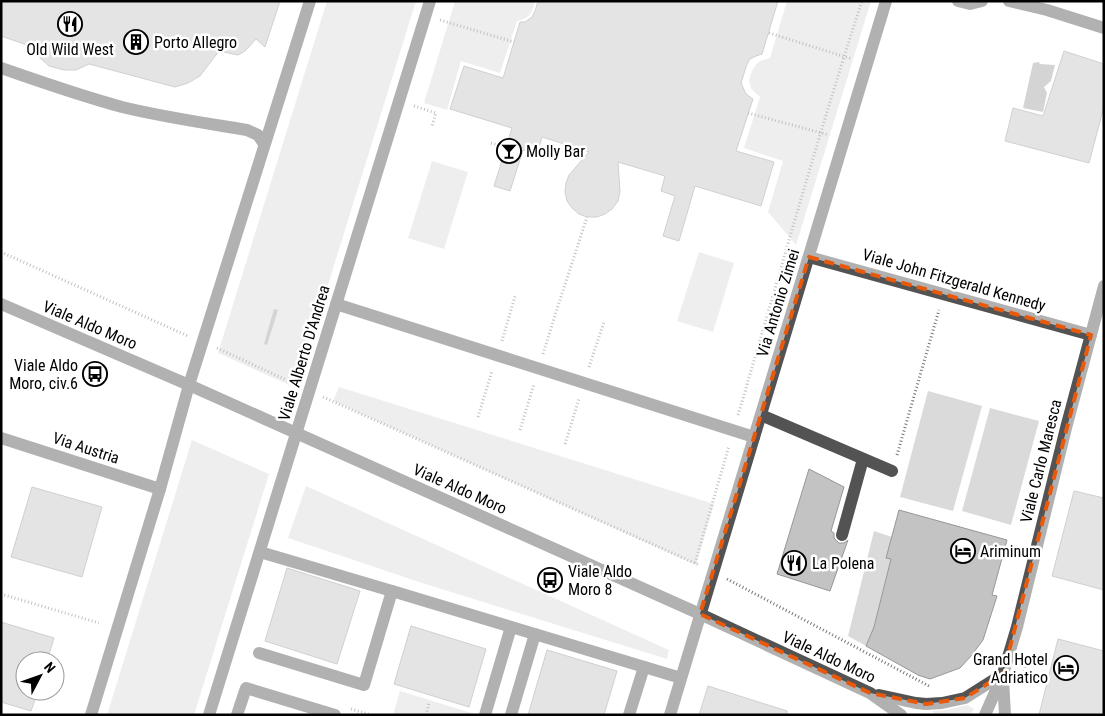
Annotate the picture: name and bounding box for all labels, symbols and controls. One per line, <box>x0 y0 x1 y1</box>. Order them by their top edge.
restaurant icon: Old Wild West <box>57 11 83 37</box>
building icon: Porto Allegro <box>123 29 149 55</box>
place label: Porto Allegro <box>154 33 237 52</box>
place label: Old Wild West <box>26 40 114 59</box>
bar icon: Molly Bar <box>496 138 522 164</box>
place label: Molly Bar <box>526 142 585 161</box>
street label: Viale John Fitzgerald Kennedy <box>860 245 1048 315</box>
street label: Via Antonio Zimei <box>753 247 803 359</box>
street label: Viale Alberto D'Andrea <box>274 283 334 423</box>
street label: Viale Aldo Moro <box>40 297 140 353</box>
place label: Viale Aldo Moro, civ.6 <box>9 356 78 393</box>
bus stop icon: Viale Aldo Moro, civ.6 <box>82 361 108 387</box>
street label: Viale Carlo Maresca <box>1016 397 1066 525</box>
street label: Via Austria <box>50 428 122 468</box>
street label: Viale Aldo Moro <box>410 460 510 518</box>
hotel icon: Ariminum <box>950 538 976 564</box>
place label: Ariminum <box>980 542 1041 561</box>
restaurant icon: La Polena <box>781 550 807 576</box>
place label: La Polena <box>812 554 874 573</box>
place label: Viale Aldo Moro 8 <box>568 562 632 599</box>
bus stop icon: Viale Aldo Moro 8 <box>537 567 563 593</box>
street label: Viale Aldo Moro <box>779 627 879 687</box>
place label: Grand Hotel Adriatico <box>973 650 1048 687</box>
north arrow <box>15 651 65 701</box>
hotel icon: Grand Hotel Adriatico <box>1053 655 1079 681</box>
text: N <box>41 659 59 676</box>

